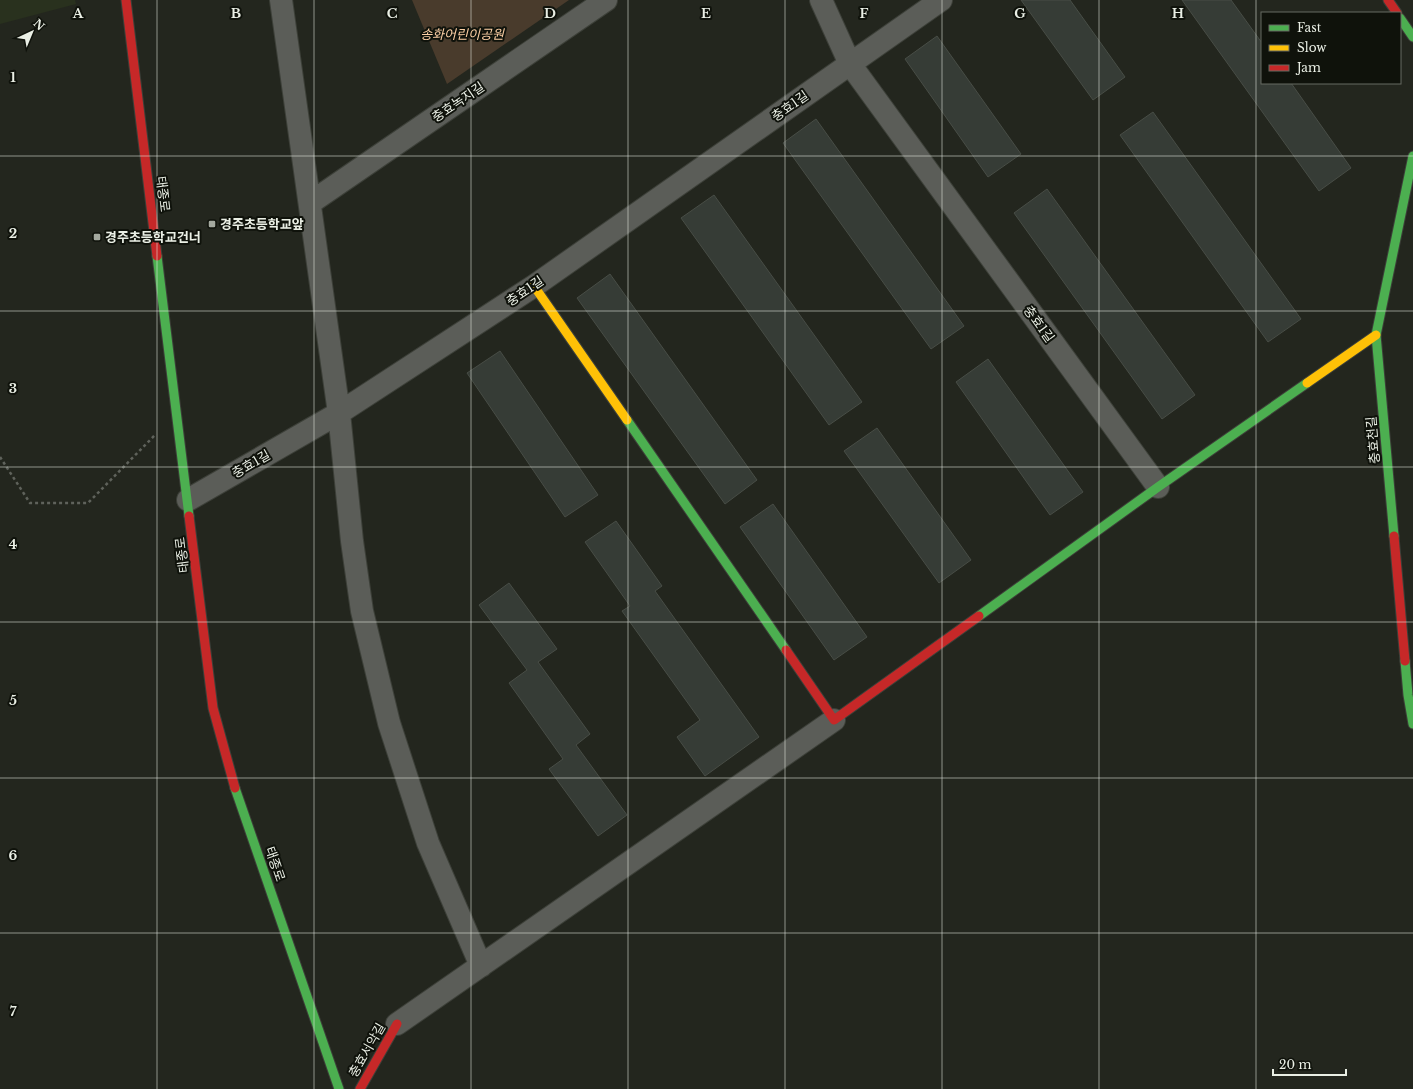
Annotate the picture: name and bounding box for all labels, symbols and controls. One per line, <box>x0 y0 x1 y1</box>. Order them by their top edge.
text: A <box>72 5 84 22</box>
text: B <box>231 5 241 22</box>
text: C <box>387 5 398 22</box>
text: D <box>544 5 556 22</box>
text: E <box>701 5 711 22</box>
text: F <box>860 5 869 22</box>
text: G <box>1014 5 1026 22</box>
text: H <box>1172 5 1184 22</box>
north arrow <box>12 12 52 52</box>
legend <box>1261 12 1401 84</box>
text: N <box>30 16 48 34</box>
text: Fast <box>1297 20 1322 35</box>
park label: 송화어린이공원 <box>420 26 505 43</box>
text: Slow <box>1297 40 1327 55</box>
text: Jam <box>1295 60 1321 75</box>
text: 1 <box>10 69 16 86</box>
street label: 충효녹지길 <box>428 78 488 126</box>
street label: 충효1길 <box>768 87 812 125</box>
street label: 태종로 <box>152 175 174 213</box>
place label: 경주초등학교앞 <box>220 216 304 233</box>
marker: 경주초등학교앞 <box>207 219 217 229</box>
text: 2 <box>9 225 17 242</box>
place label: 경주초등학교건너 <box>105 229 201 246</box>
marker: 경주초등학교건너 <box>92 232 102 242</box>
street label: 충효1길 <box>503 272 547 310</box>
street label: 충효1길 <box>1020 302 1058 346</box>
text: 3 <box>9 380 17 397</box>
street label: 충효천길 <box>1362 415 1384 465</box>
street label: 충효1길 <box>229 446 273 482</box>
text: 4 <box>9 536 18 553</box>
street label: 태종로 <box>171 536 193 574</box>
text: 5 <box>9 692 17 709</box>
street label: 태종로 <box>261 844 289 884</box>
text: 6 <box>9 847 18 864</box>
text: 7 <box>10 1003 17 1020</box>
street label: 충효서악길 <box>345 1020 389 1080</box>
scale bar <box>1273 1051 1346 1077</box>
text: 20 m <box>1279 1057 1311 1072</box>

